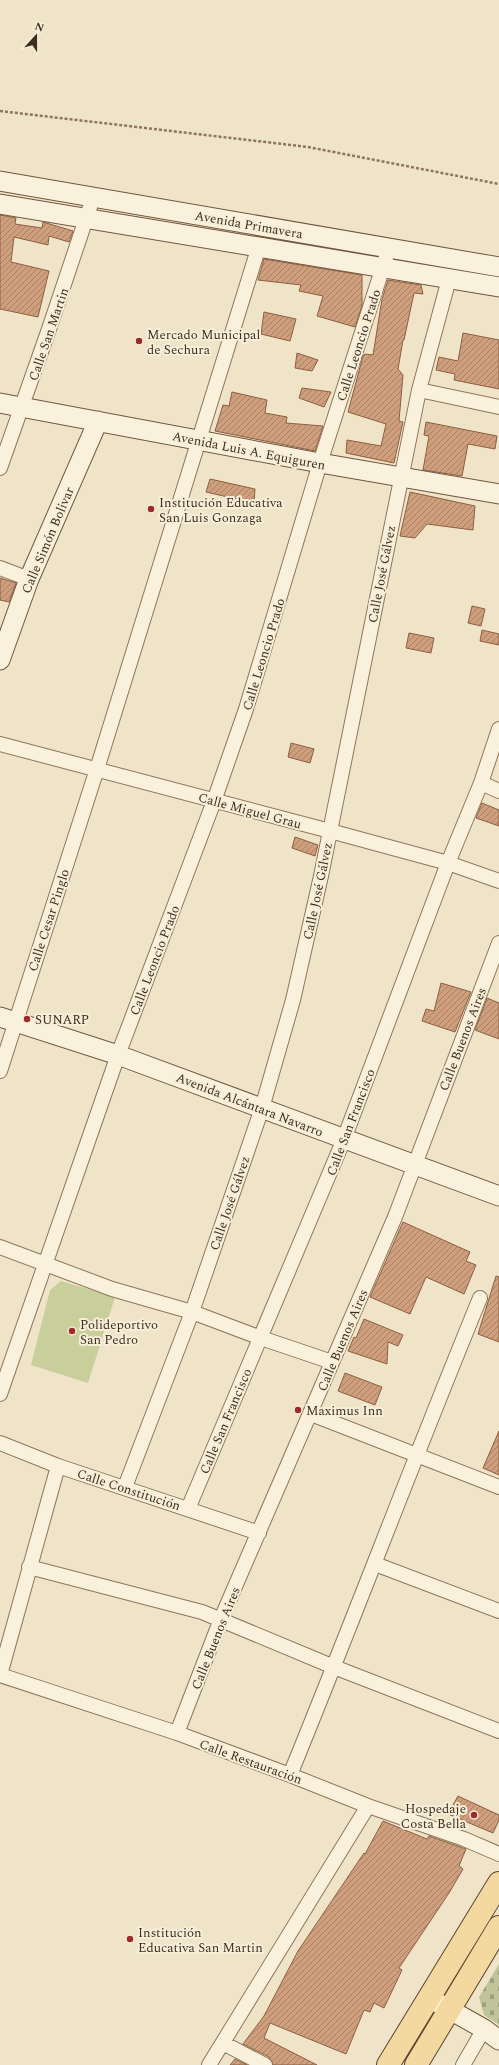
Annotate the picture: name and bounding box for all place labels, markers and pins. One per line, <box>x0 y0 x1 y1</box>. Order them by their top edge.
place label: Mercado Municipal de Sechura <box>147 325 260 360</box>
marker: Mercado Municipal de Sechura <box>134 336 144 346</box>
place label: Institución Educativa San Luis Gonzaga <box>159 493 283 528</box>
marker: Institución Educativa San Luis Gonzaga <box>146 504 156 514</box>
place label: SUNARP <box>35 1010 89 1030</box>
marker: SUNARP <box>22 1014 32 1024</box>
place label: Polideportivo San Pedro <box>80 1315 158 1350</box>
marker: Polideportivo San Pedro <box>67 1326 77 1336</box>
place label: Maximus Inn <box>306 1401 383 1421</box>
marker: Maximus Inn <box>293 1405 303 1415</box>
place label: Hospedaje Costa Bella <box>401 1799 467 1834</box>
marker: Hospedaje Costa Bella <box>469 1810 479 1820</box>
place label: Institución Educativa San Martin <box>138 1923 263 1958</box>
marker: Institución Educativa San Martin <box>125 1934 135 1944</box>

